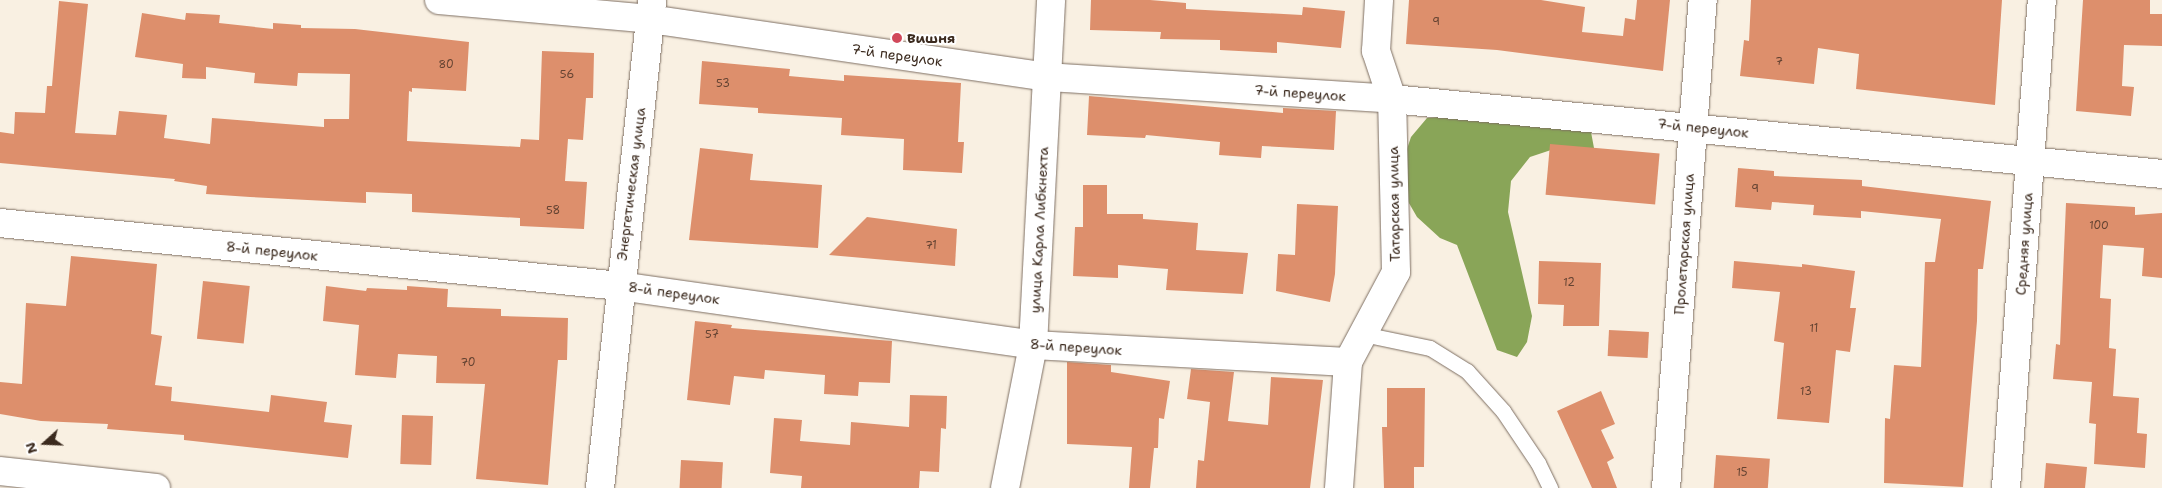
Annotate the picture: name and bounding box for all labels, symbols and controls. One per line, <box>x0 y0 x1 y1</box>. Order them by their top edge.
house number: 9 <box>1432 15 1440 29</box>
place label: Вишня <box>907 30 955 46</box>
marker: Вишня <box>891 32 903 44</box>
street label: 7-й переулок <box>850 40 944 70</box>
house number: 7 <box>1775 55 1783 69</box>
house number: 80 <box>438 58 454 72</box>
house number: 56 <box>560 68 574 82</box>
house number: 53 <box>716 77 730 91</box>
street label: 7-й переулок <box>1254 81 1346 105</box>
street label: Энергетическая улица <box>613 106 649 262</box>
street label: 7-й переулок <box>1656 115 1750 141</box>
street label: улица Карла Либкнехта <box>1026 146 1052 314</box>
street label: Татарская улица <box>1385 146 1403 262</box>
street label: Пролетарская улица <box>1671 173 1697 315</box>
house number: 9 <box>1751 182 1759 196</box>
street label: Средняя улица <box>2012 192 2036 296</box>
house number: 58 <box>546 204 560 218</box>
house number: 100 <box>2089 219 2109 233</box>
street label: 8-й переулок <box>225 238 319 264</box>
house number: 71 <box>925 239 937 253</box>
house number: 12 <box>1563 276 1575 290</box>
street label: 8-й переулок <box>627 278 721 308</box>
house number: 11 <box>1810 322 1818 336</box>
house number: 57 <box>705 328 719 342</box>
street label: 8-й переулок <box>1029 335 1123 359</box>
house number: 70 <box>460 356 476 370</box>
house number: 13 <box>1800 385 1812 399</box>
north arrow <box>20 418 70 468</box>
text: N <box>21 440 41 456</box>
house number: 15 <box>1736 466 1748 480</box>

